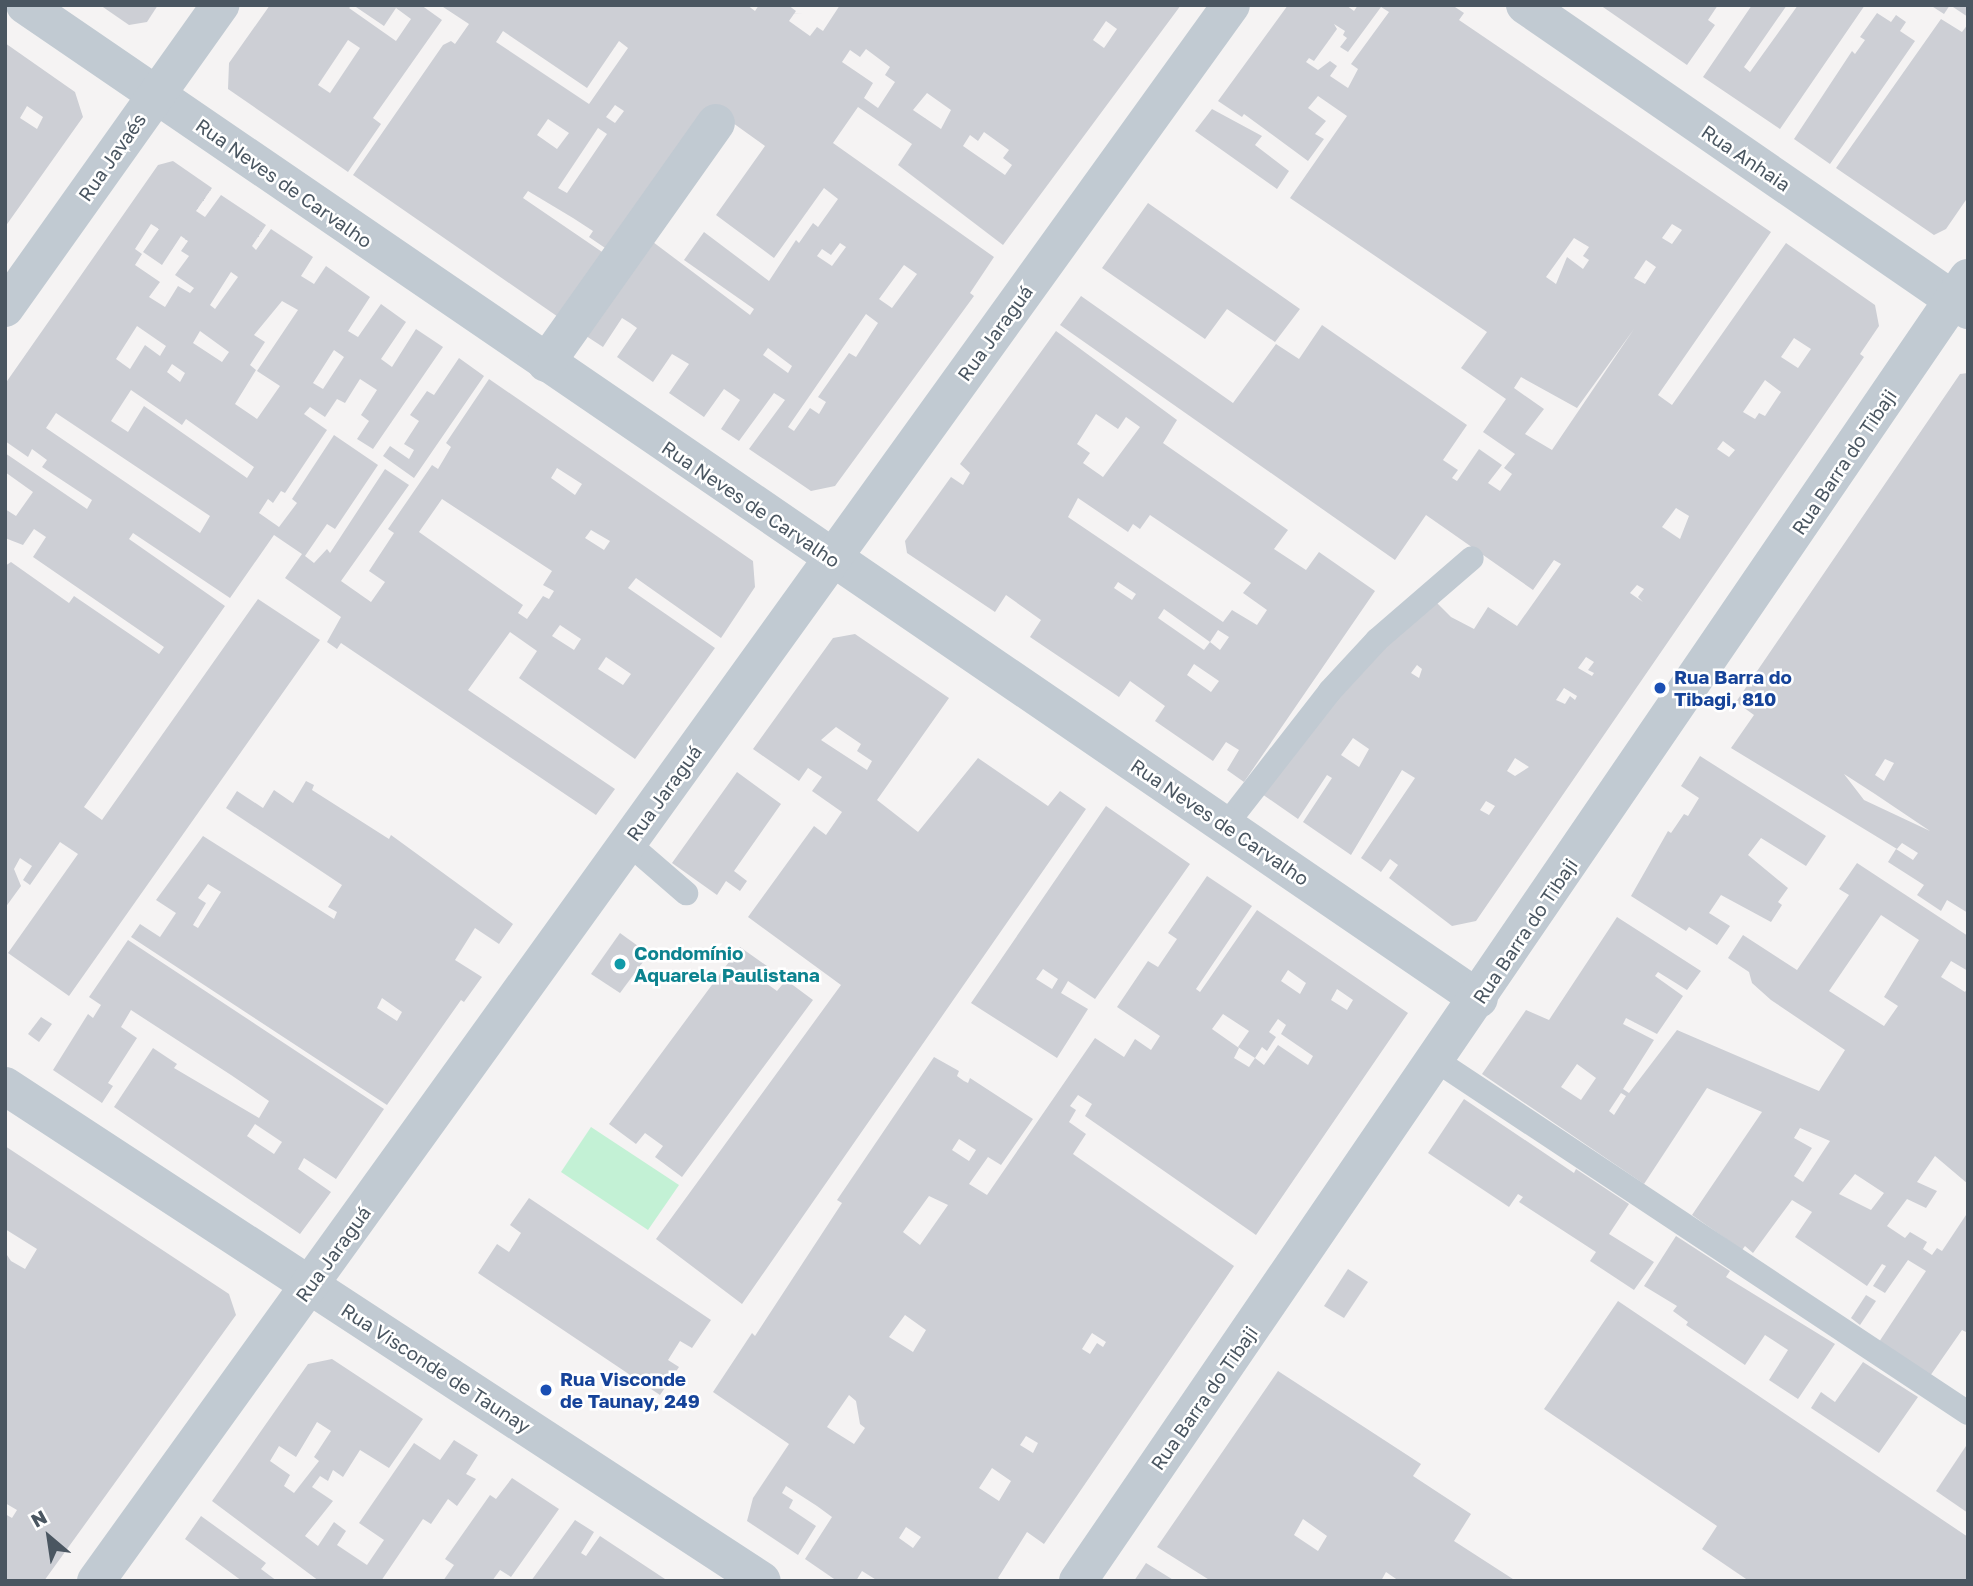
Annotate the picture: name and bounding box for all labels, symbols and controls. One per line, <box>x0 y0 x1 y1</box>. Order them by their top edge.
street label: Rua Javaés <box>73 109 151 205</box>
street label: Rua Neves de Carvalho <box>192 114 376 252</box>
street label: Rua Anhaia <box>1697 120 1795 196</box>
street label: Rua Jaraguá <box>953 281 1037 385</box>
street label: Rua Barra do Tibaji <box>1787 385 1901 539</box>
street label: Rua Neves de Carvalho <box>658 436 844 572</box>
place label: Rua Barra do Tibagi, 810 <box>1674 666 1792 710</box>
marker: Rua Barra do Tibagi, 810 <box>1652 680 1668 696</box>
street label: Rua Jaraguá <box>622 741 706 845</box>
street label: Rua Neves de Carvalho <box>1127 754 1313 890</box>
street label: Rua Barra do Tibaji <box>1468 854 1582 1008</box>
place label: Condomínio Aquarela Paulistana <box>634 942 820 986</box>
marker: Condomínio Aquarela Paulistana <box>612 956 628 972</box>
street label: Rua Jaraguá <box>291 1202 375 1306</box>
street label: Rua Visconde de Taunay <box>337 1298 535 1438</box>
street label: Rua Barra do Tibaji <box>1146 1322 1262 1474</box>
place label: Rua Visconde de Taunay, 249 <box>560 1368 700 1412</box>
marker: Rua Visconde de Taunay, 249 <box>538 1382 554 1398</box>
north arrow <box>14 1502 84 1572</box>
text: N <box>27 1505 50 1532</box>

